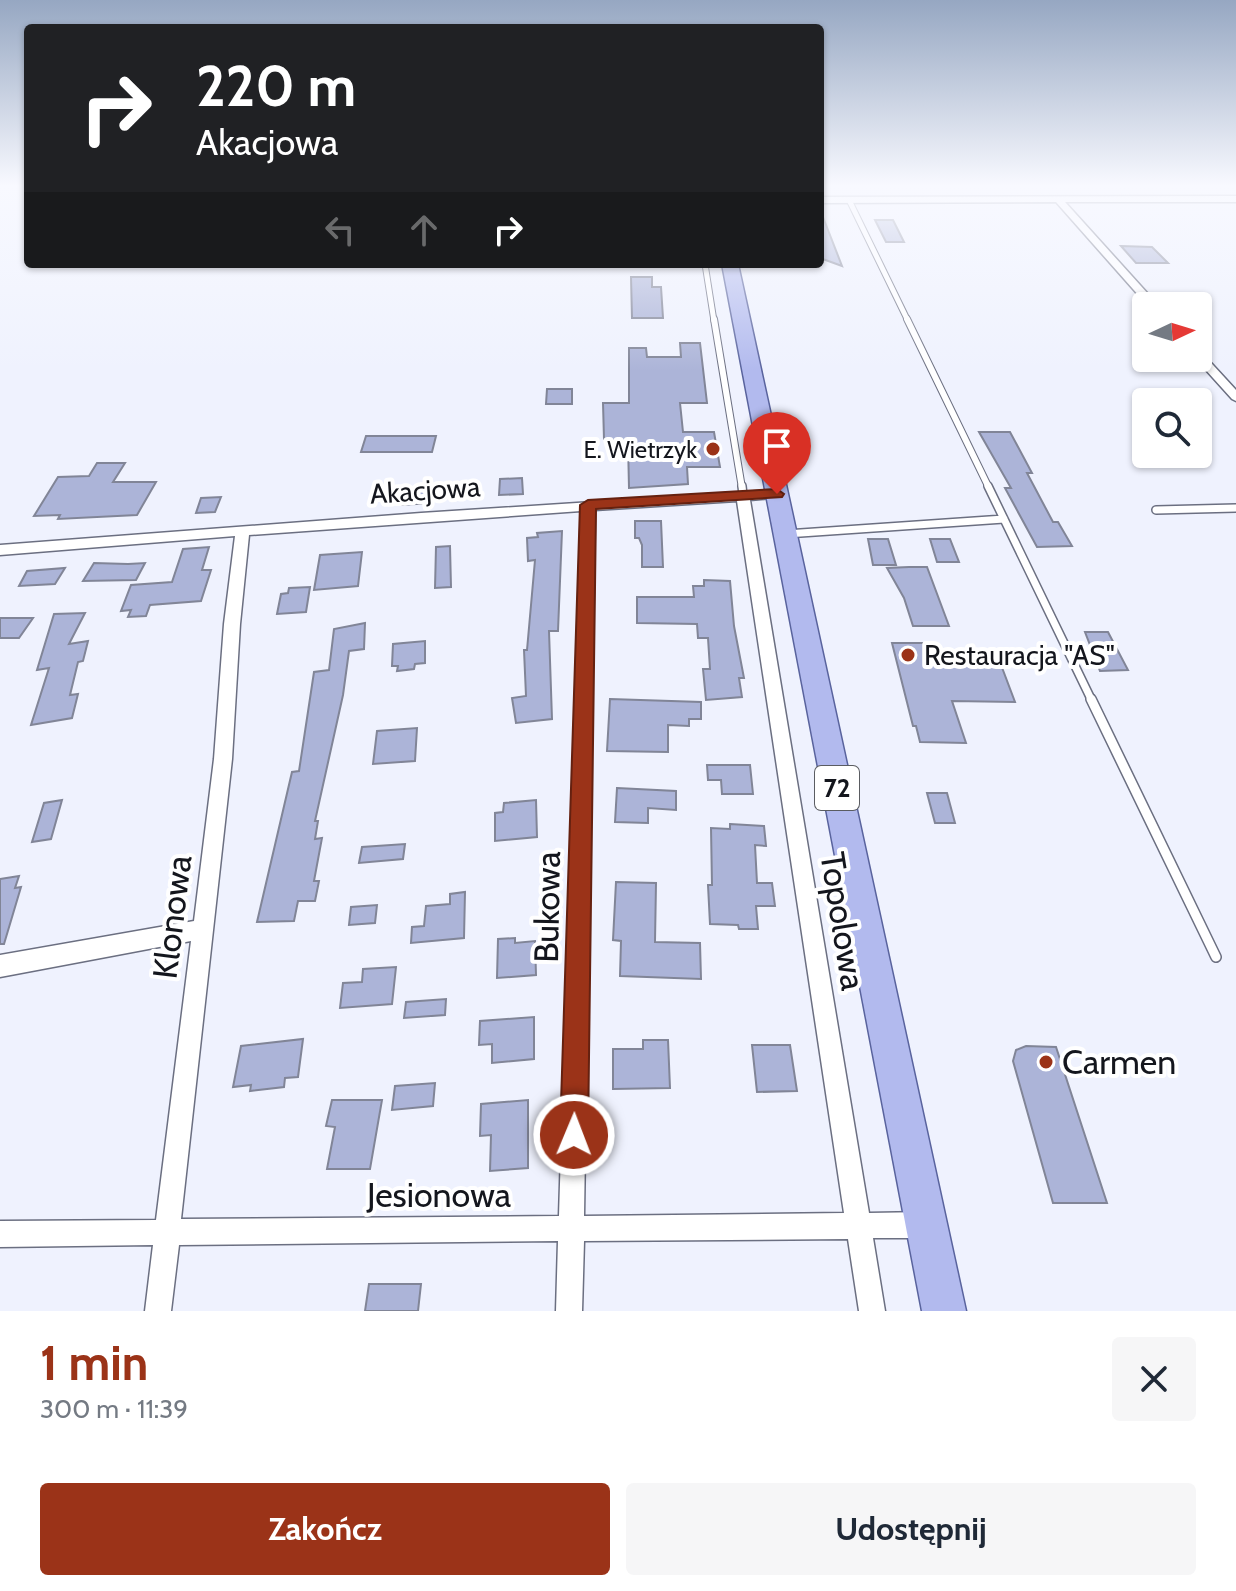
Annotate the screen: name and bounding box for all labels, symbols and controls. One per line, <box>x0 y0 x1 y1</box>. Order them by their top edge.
text: 220 m <box>196 52 356 120</box>
icon: right <box>64 56 168 160</box>
text: Akacjowa <box>196 120 338 164</box>
icon: left <box>318 208 362 252</box>
icon: ahead <box>402 208 446 252</box>
icon: right <box>486 208 530 252</box>
north arrow <box>1132 292 1212 372</box>
map controls <box>1132 292 1212 468</box>
button: search <box>1132 388 1212 468</box>
pin <box>743 412 811 494</box>
icon: arrive <box>755 424 799 468</box>
place label: E. Wietrzyk <box>584 435 697 464</box>
marker: E. Wietrzyk <box>704 440 722 458</box>
street label: Akacjowa <box>369 469 482 511</box>
place label: Restauracja "AS" <box>924 638 1115 672</box>
marker: Restauracja "AS" <box>899 646 917 664</box>
road number: 72 <box>815 766 859 810</box>
street label: Topolowa <box>811 849 875 994</box>
street label: Bukowa <box>525 850 569 963</box>
street label: Klonowa <box>144 852 200 981</box>
place label: Carmen <box>1062 1041 1176 1083</box>
marker: Carmen <box>1037 1053 1055 1071</box>
position arrow <box>532 1093 616 1177</box>
street label: Jesionowa <box>366 1174 512 1216</box>
text: 1 min <box>40 1334 148 1392</box>
button: close <box>1112 1337 1196 1421</box>
text: 300 m · 11:39 <box>40 1393 188 1425</box>
button: Zakończ <box>40 1483 610 1575</box>
button: Udostępnij <box>626 1483 1196 1575</box>

